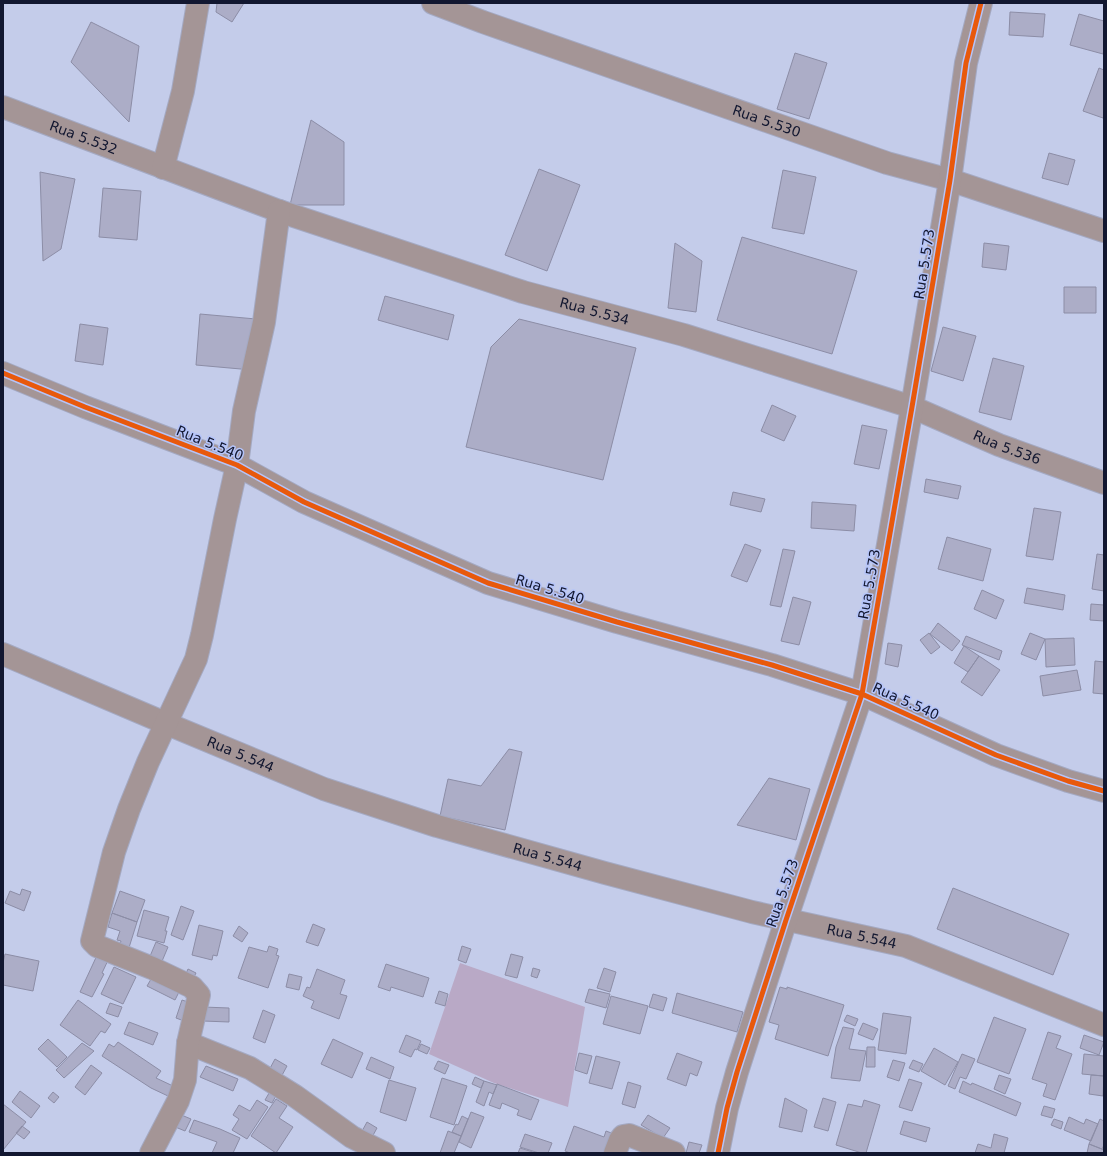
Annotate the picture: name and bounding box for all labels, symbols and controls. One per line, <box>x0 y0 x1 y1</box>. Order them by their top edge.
street label: Rua 5.530 <box>730 102 803 140</box>
street label: Rua 5.532 <box>47 117 120 157</box>
street label: Rua 5.573 <box>911 228 937 300</box>
street label: Rua 5.534 <box>558 294 631 328</box>
street label: Rua 5.540 <box>174 422 246 464</box>
street label: Rua 5.536 <box>971 427 1043 467</box>
street label: Rua 5.573 <box>855 548 883 620</box>
street label: Rua 5.540 <box>514 571 586 607</box>
street label: Rua 5.540 <box>870 679 942 723</box>
street label: Rua 5.544 <box>205 733 277 775</box>
street label: Rua 5.544 <box>511 840 584 874</box>
street label: Rua 5.573 <box>763 857 801 929</box>
street label: Rua 5.544 <box>825 921 898 952</box>

